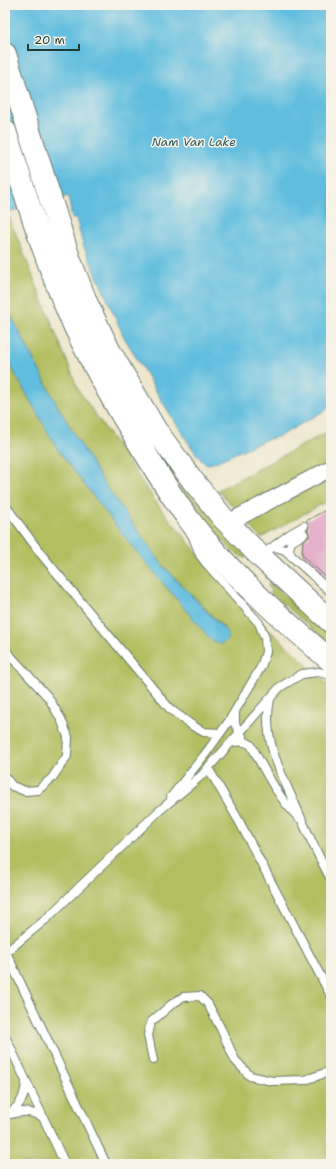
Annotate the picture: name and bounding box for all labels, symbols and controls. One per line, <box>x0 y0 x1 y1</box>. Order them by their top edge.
scale bar <box>28 26 79 52</box>
text: 20 m <box>34 32 65 48</box>
water label: Nam Van Lake <box>152 134 236 150</box>

